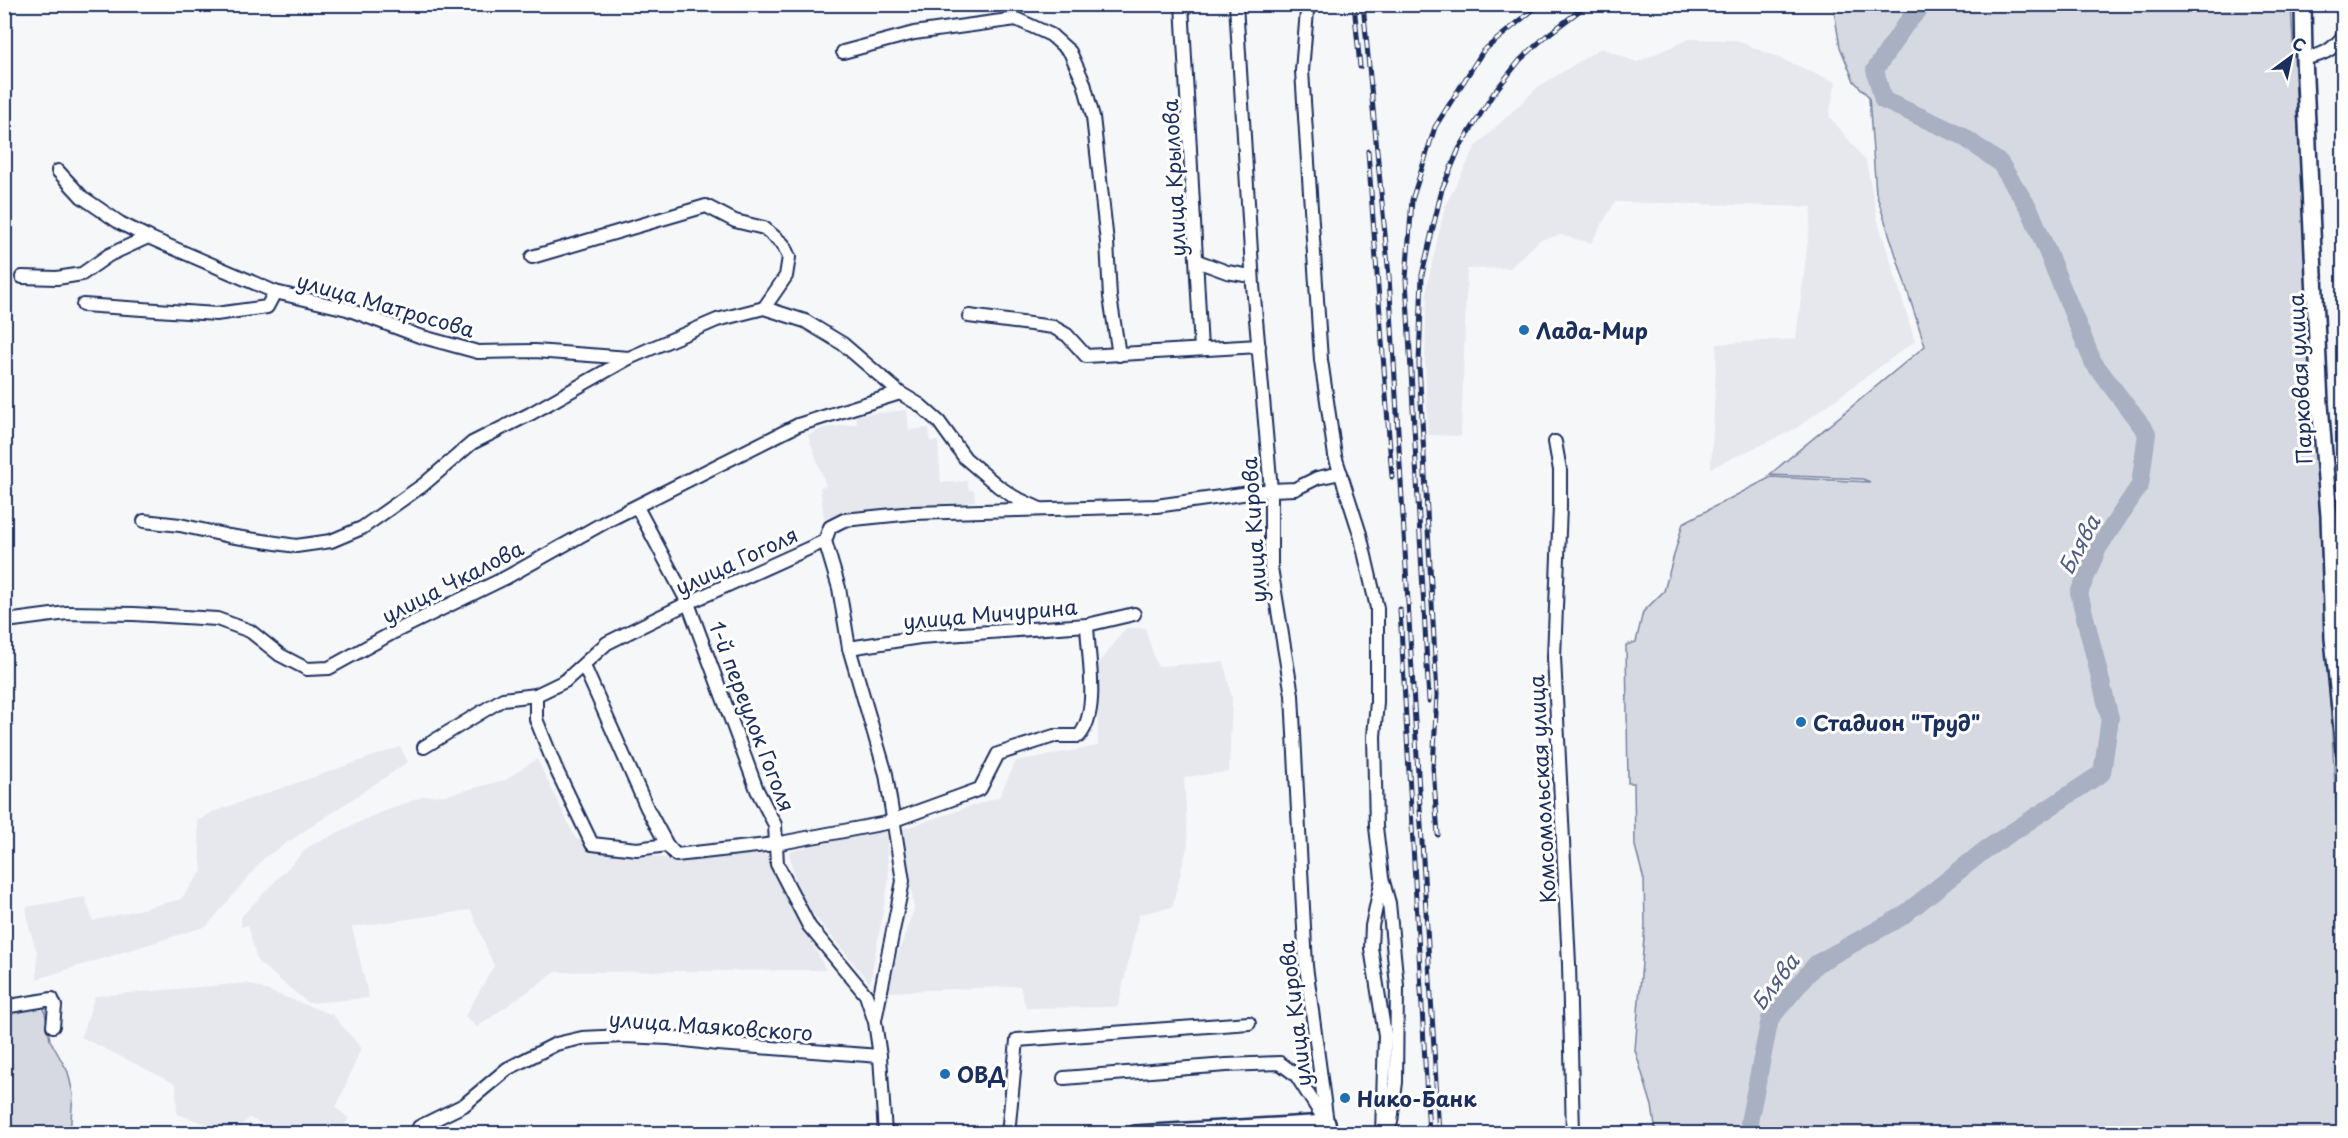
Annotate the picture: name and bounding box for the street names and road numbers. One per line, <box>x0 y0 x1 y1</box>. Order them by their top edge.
street label: улица Крылова <box>1153 98 1193 258</box>
street label: улица Матросова <box>293 263 479 345</box>
street label: Парковая улица <box>2279 292 2319 465</box>
street label: улица Кирова <box>1232 456 1274 604</box>
street label: улица Гоголя <box>669 518 803 602</box>
street label: улица Чкалова <box>375 531 529 631</box>
street label: улица Мичурина <box>901 589 1079 637</box>
street label: 1-й переулок Гоголя <box>702 616 804 816</box>
street label: Комсомольская улица <box>1519 673 1563 904</box>
street label: улица Кирова <box>1269 939 1319 1089</box>
street label: улица Маяковского <box>608 1002 814 1048</box>

